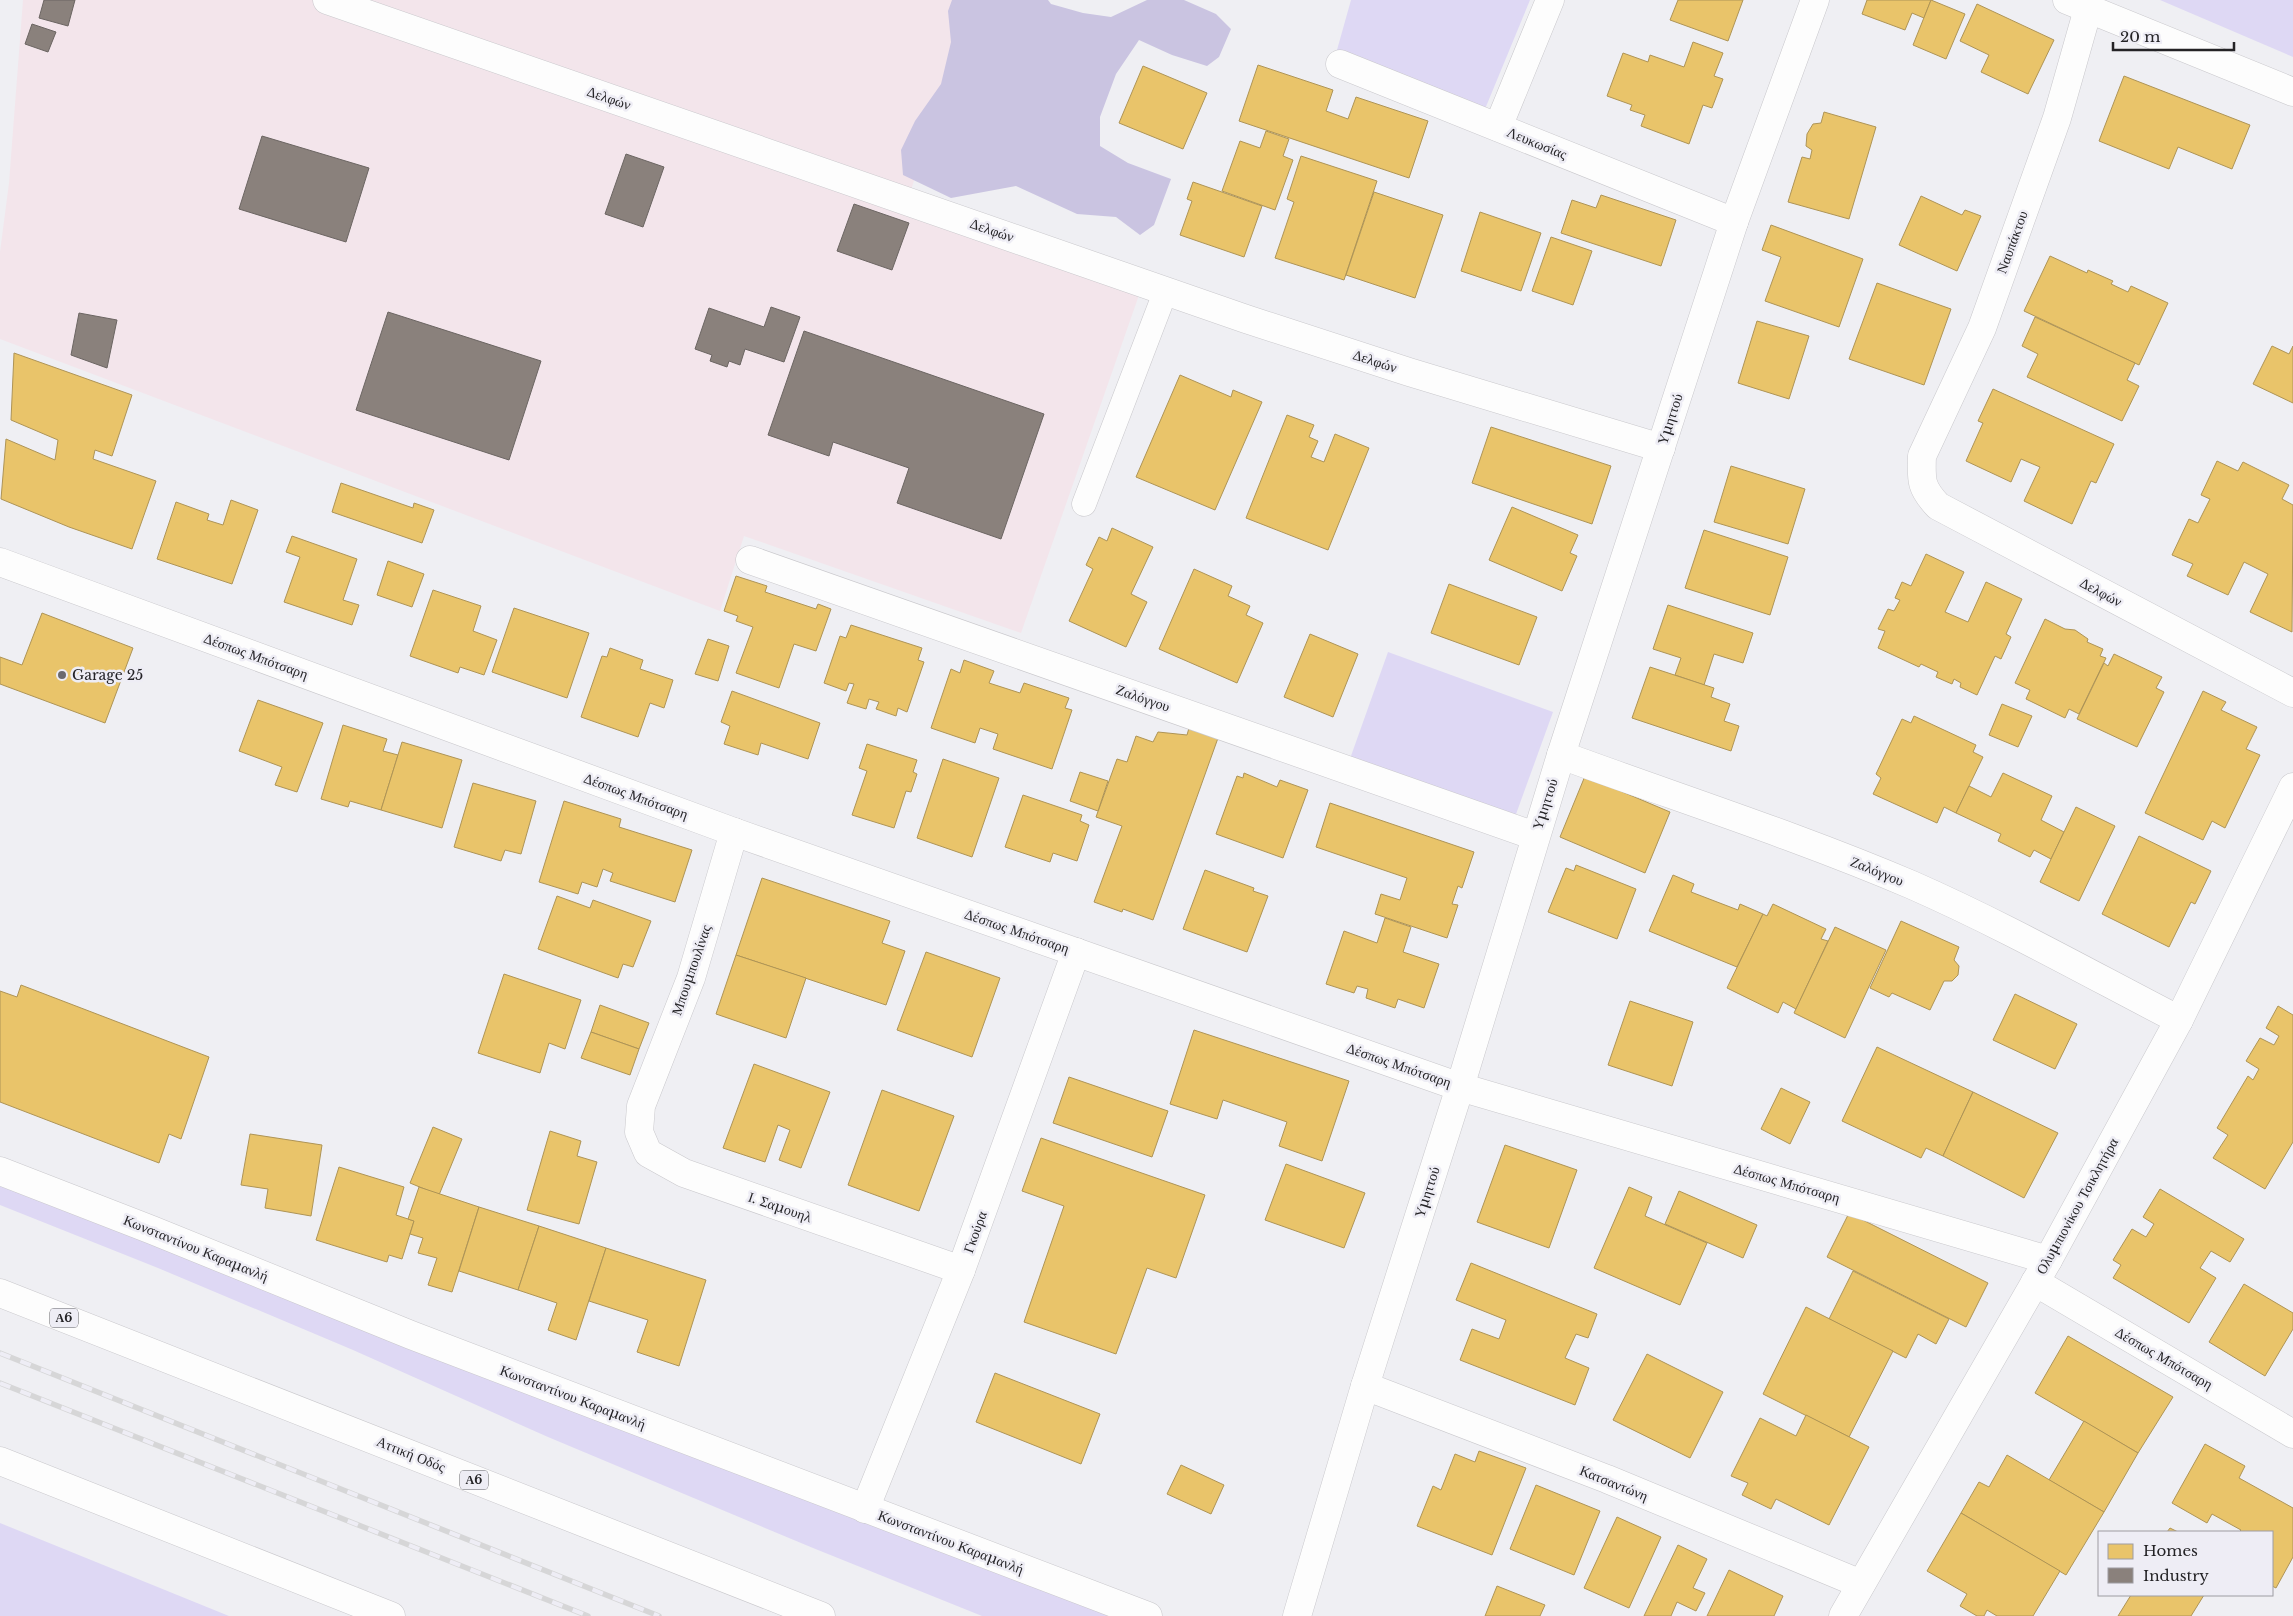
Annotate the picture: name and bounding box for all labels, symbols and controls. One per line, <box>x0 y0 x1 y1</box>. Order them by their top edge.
scale bar <box>2113 20 2234 52</box>
text: 20 m <box>2120 27 2160 46</box>
street label: Δελφών <box>585 82 633 114</box>
street label: Λευκωσίας <box>1504 123 1570 163</box>
street label: Ναυπάκτου <box>1992 208 2032 276</box>
street label: Δελφών <box>968 214 1016 246</box>
street label: Δελφών <box>1351 345 1399 377</box>
street label: Υμηττού <box>1653 391 1687 447</box>
street label: Δελφών <box>2077 573 2125 611</box>
street label: Δέσπως Μπότσαρη <box>201 629 311 683</box>
place label: Garage 25 <box>72 666 143 684</box>
marker: Garage 25 <box>56 669 68 681</box>
street label: Ζαλόγγου <box>1114 680 1172 716</box>
street label: Δέσπως Μπότσαρη <box>581 769 691 823</box>
street label: Υμηττού <box>1528 776 1562 832</box>
street label: Ζαλόγγου <box>1848 852 1906 890</box>
street label: Δέσπως Μπότσαρη <box>962 905 1072 957</box>
street label: Μπουμπουλίνας <box>667 922 715 1018</box>
street label: Δέσπως Μπότσαρη <box>1344 1039 1454 1091</box>
street label: Ολυμπιονίκου Τσικλητήρα <box>2032 1134 2122 1277</box>
street label: Δέσπως Μπότσαρη <box>1732 1159 1842 1207</box>
street label: Υμηττού <box>1410 1164 1444 1220</box>
street label: Ι. Σαμουηλ <box>746 1188 814 1226</box>
street label: Γκούρα <box>959 1208 991 1255</box>
street label: Κωνσταντίνου Καραμανλή <box>121 1211 271 1285</box>
road number: Α6 <box>50 1309 78 1328</box>
street label: Δέσπως Μπότσαρη <box>2112 1323 2216 1393</box>
street label: Κωνσταντίνου Καραμανλή <box>498 1361 648 1433</box>
street label: Αττική Οδός <box>374 1432 449 1476</box>
street label: Κατσαντώνη <box>1577 1461 1651 1505</box>
road number: Α6 <box>460 1470 488 1490</box>
street label: Κωνσταντίνου Καραμανλή <box>876 1506 1026 1578</box>
legend <box>2098 1531 2273 1596</box>
text: Homes <box>2143 1541 2198 1560</box>
text: Industry <box>2143 1566 2209 1585</box>

